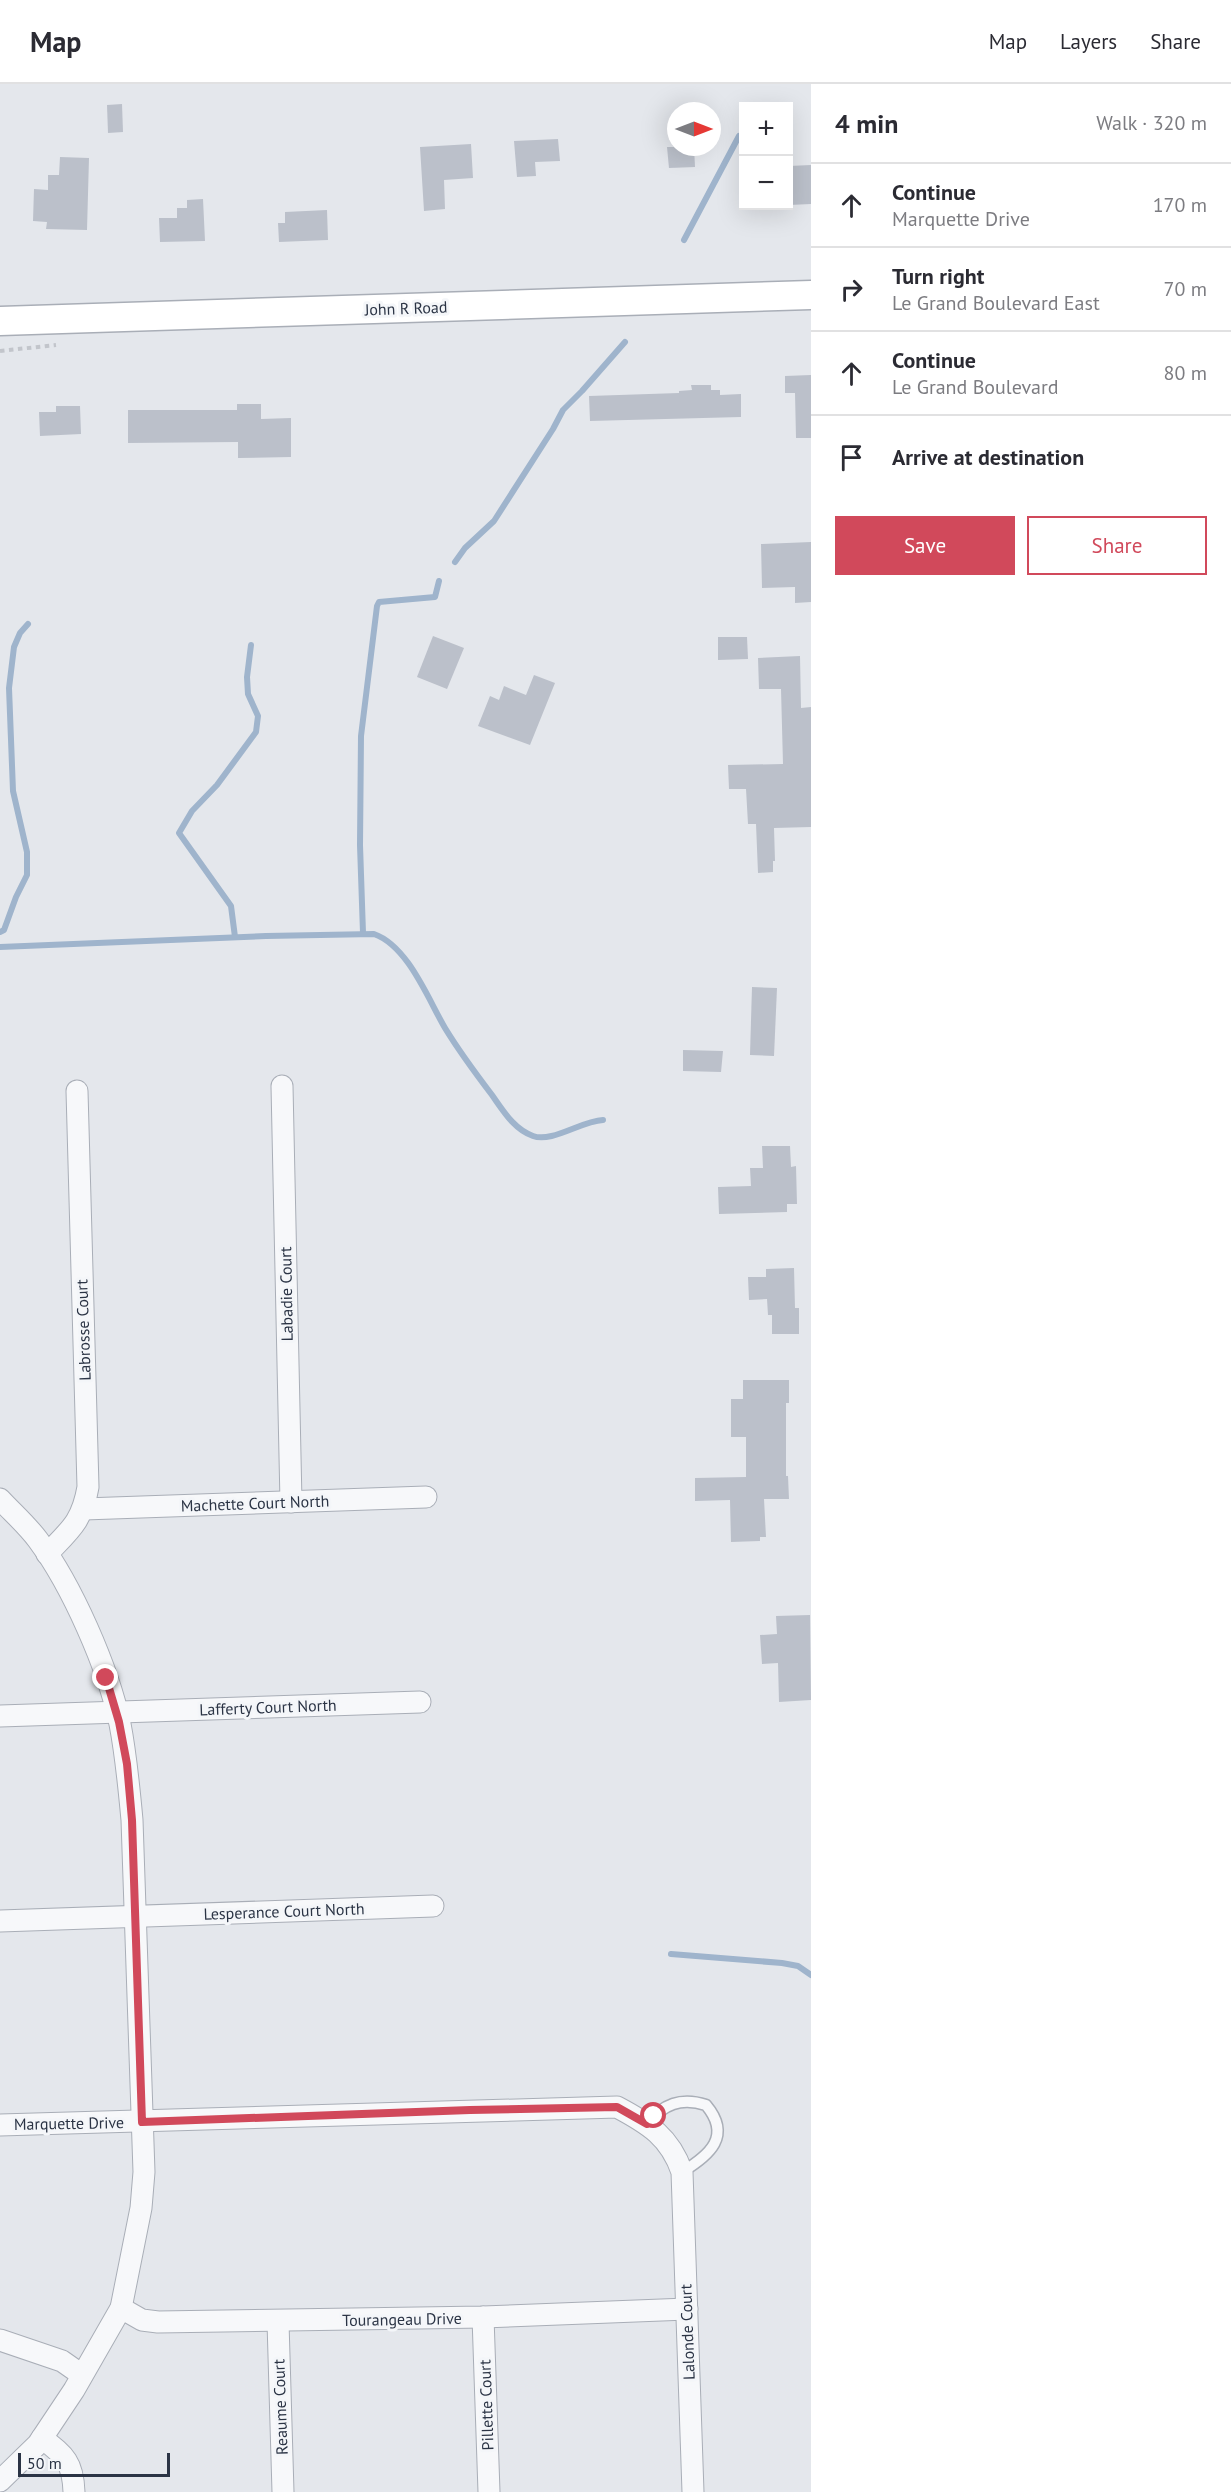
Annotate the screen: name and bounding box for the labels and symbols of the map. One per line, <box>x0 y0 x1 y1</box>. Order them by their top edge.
north arrow <box>667 102 721 156</box>
street label: John R Road <box>363 297 448 319</box>
street label: Labadie Court <box>275 1246 297 1342</box>
street label: Labrosse Court <box>71 1278 95 1381</box>
street label: Machette Court North <box>180 1490 330 1516</box>
route end <box>92 1664 118 1690</box>
street label: Lafferty Court North <box>199 1695 337 1719</box>
street label: Lesperance Court North <box>203 1898 365 1924</box>
route start <box>640 2102 666 2128</box>
street label: Marquette Drive <box>14 2112 124 2134</box>
street label: Lalonde Court <box>675 2283 699 2380</box>
street label: Tourangeau Drive <box>342 2308 462 2330</box>
street label: Reaume Court <box>268 2358 292 2455</box>
street label: Pillette Court <box>474 2359 498 2451</box>
scale bar <box>18 2450 170 2478</box>

